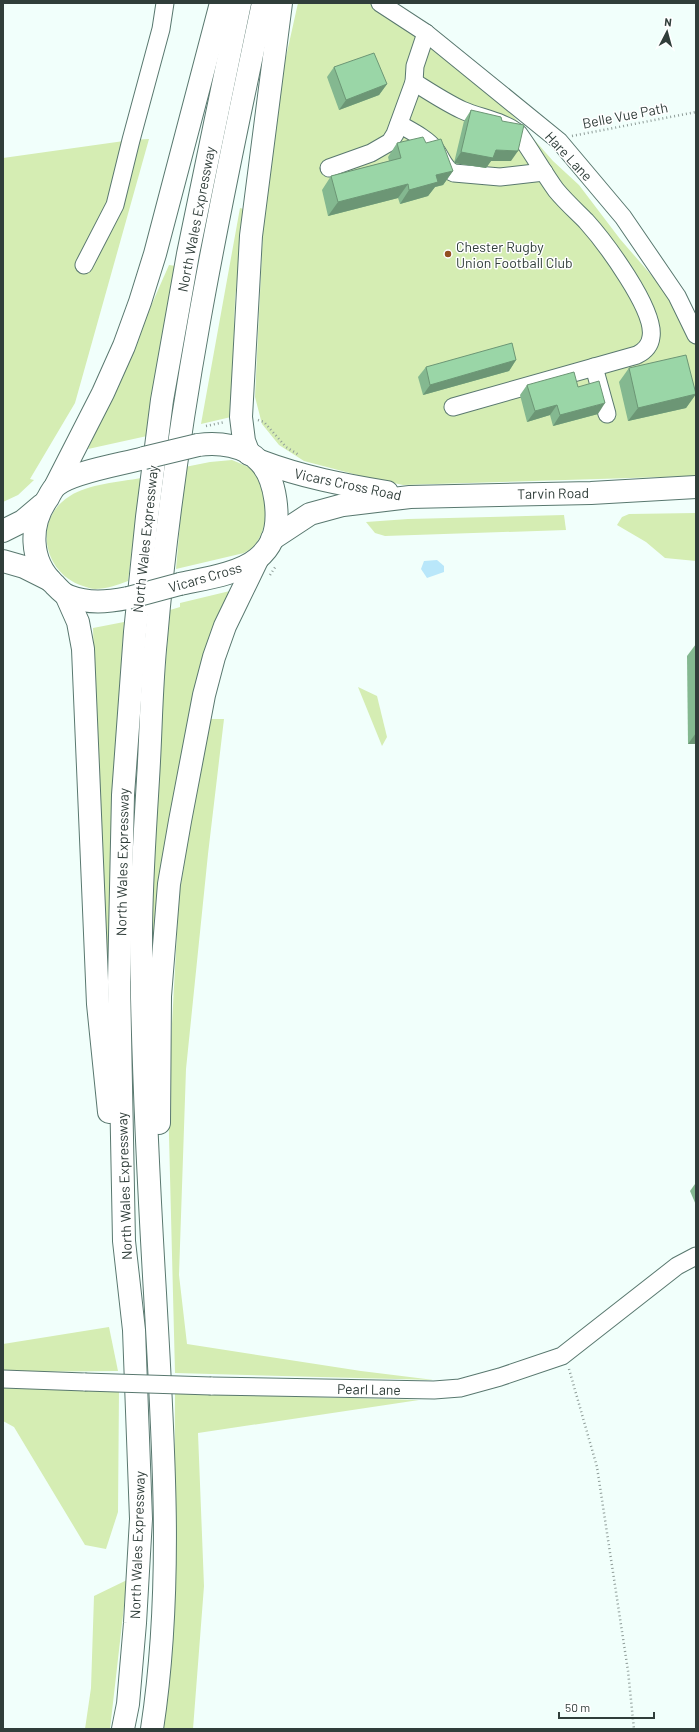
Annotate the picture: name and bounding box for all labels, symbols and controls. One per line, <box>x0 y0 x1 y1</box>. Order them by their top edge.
north arrow <box>647 12 687 52</box>
text: N <box>664 15 672 28</box>
street label: Belle Vue Path <box>581 98 669 132</box>
street label: Hare Lane <box>542 128 596 184</box>
street label: North Wales Expressway <box>174 144 219 293</box>
place label: Chester Rugby Union Football Club <box>456 238 573 271</box>
marker: Chester Rugby Union Football Club <box>443 249 453 259</box>
street label: North Wales Expressway <box>129 464 161 614</box>
street label: Vicars Cross Road <box>293 464 403 504</box>
street label: Tarvin Road <box>517 484 589 502</box>
street label: Vicars Cross <box>166 558 244 596</box>
street label: North Wales Expressway <box>112 787 132 936</box>
street label: North Wales Expressway <box>113 1111 135 1260</box>
street label: Pearl Lane <box>337 1380 401 1398</box>
street label: North Wales Expressway <box>126 1470 148 1619</box>
scale bar <box>559 1694 654 1720</box>
text: 50 m <box>565 1700 590 1714</box>

